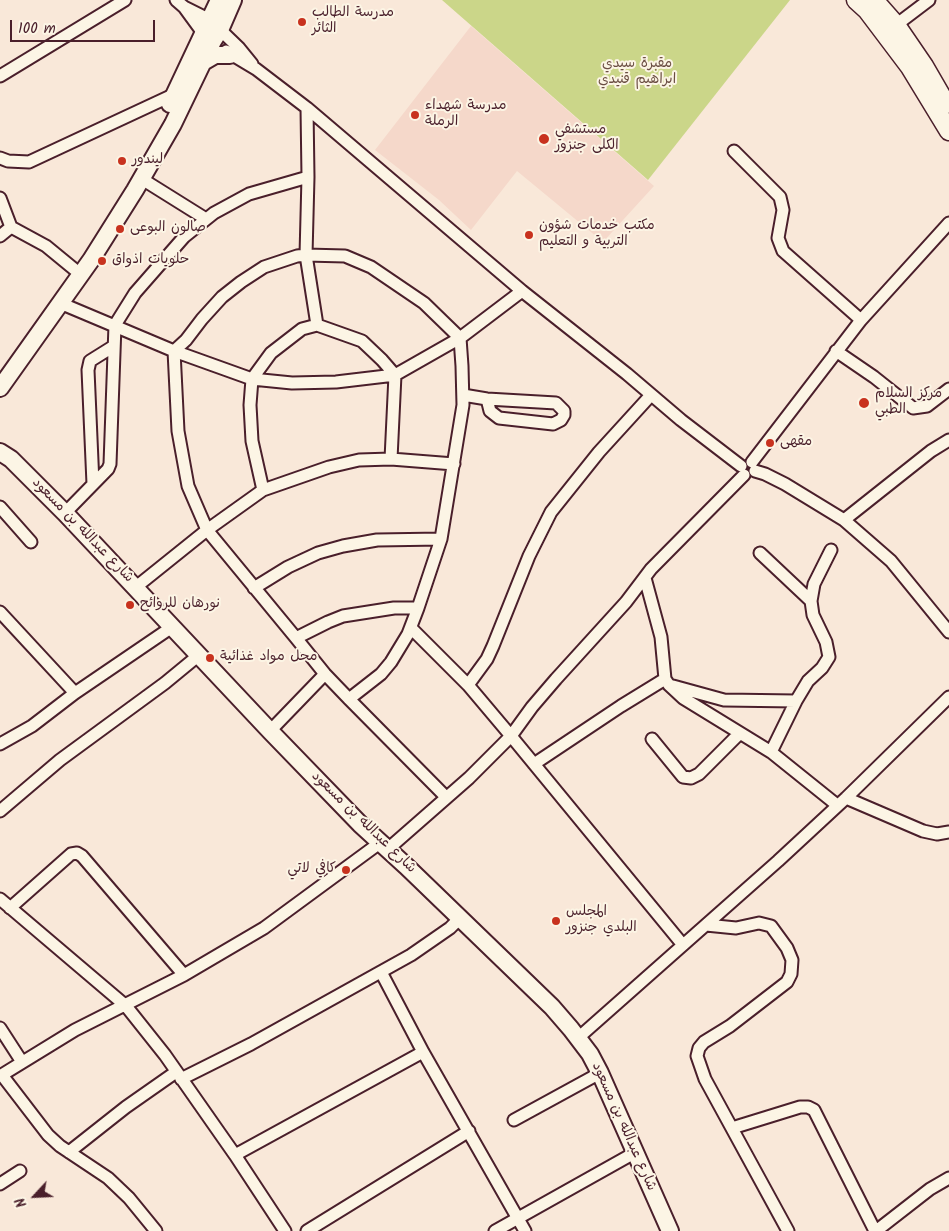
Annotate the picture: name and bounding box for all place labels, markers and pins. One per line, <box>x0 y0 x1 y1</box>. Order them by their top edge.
place label: مدرسة الطالب الثائر <box>312 6 394 38</box>
marker: مدرسة الطالب الثائر <box>296 16 308 28</box>
place label: مدرسة شهداء الرملة <box>425 99 506 132</box>
marker: مدرسة شهداء الرملة <box>409 109 421 121</box>
place label: مستشفي الكلى جنزور <box>555 123 619 156</box>
marker: مستشفي الكلى جنزور <box>537 132 551 146</box>
place label: ليندور <box>132 153 163 169</box>
marker: ليندور <box>116 155 128 167</box>
place label: مكتب خدمات شؤون التربية و التعليم <box>539 219 655 252</box>
place label: صالون البوعى <box>130 221 206 237</box>
marker: صالون البوعى <box>114 223 126 235</box>
marker: مكتب خدمات شؤون التربية و التعليم <box>523 229 535 241</box>
place label: حلويات اذواق <box>112 253 189 269</box>
marker: حلويات اذواق <box>96 255 108 267</box>
place label: مركز السلام الطبي <box>875 387 942 420</box>
marker: مركز السلام الطبي <box>857 396 871 410</box>
place label: مقهى <box>780 435 812 451</box>
marker: مقهى <box>764 437 776 449</box>
place label: نورهان للروائح <box>140 597 221 613</box>
marker: نورهان للروائح <box>124 599 136 611</box>
place label: محل مواد غذائية <box>220 650 317 666</box>
marker: محل مواد غذائية <box>204 652 216 664</box>
place label: كافي لاتي <box>288 862 336 878</box>
marker: كافي لاتي <box>340 864 352 876</box>
place label: المجلس البلدي جنزور <box>566 905 637 938</box>
marker: المجلس البلدي جنزور <box>550 915 562 927</box>

